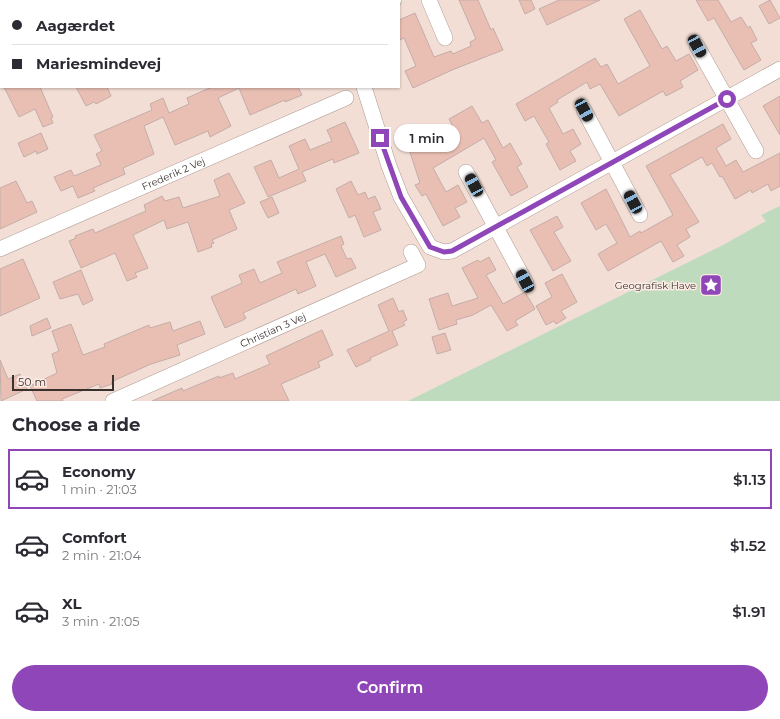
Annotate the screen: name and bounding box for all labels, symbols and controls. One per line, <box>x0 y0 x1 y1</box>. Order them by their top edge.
text: Aagærdet <box>36 16 115 35</box>
car <box>686 33 708 59</box>
text: Mariesmindevej <box>36 54 161 73</box>
route start <box>718 90 736 108</box>
car <box>573 97 595 123</box>
callout: 1 min <box>394 124 460 152</box>
route end <box>371 129 389 147</box>
text: 1 min <box>410 130 444 146</box>
street label: Frederik 2 Vej <box>140 154 207 193</box>
car <box>463 172 485 198</box>
car <box>622 189 644 215</box>
car <box>514 268 536 294</box>
place icon: Geografisk Have <box>698 272 724 298</box>
place label: Geografisk Have <box>615 279 696 292</box>
street label: Christian 3 Vej <box>238 310 308 351</box>
scale bar <box>12 373 114 392</box>
text: 50 m <box>18 375 46 389</box>
text: Choose a ride <box>12 414 140 436</box>
icon: car <box>14 461 50 497</box>
text: Economy <box>62 462 135 481</box>
text: $1.13 <box>733 470 766 489</box>
text: 1 min · 21:03 <box>62 481 137 497</box>
icon: car <box>14 527 50 563</box>
text: Comfort <box>62 528 127 547</box>
text: $1.52 <box>730 536 766 555</box>
text: 2 min · 21:04 <box>62 547 141 563</box>
icon: car <box>14 593 50 629</box>
text: XL <box>62 594 81 613</box>
text: $1.91 <box>732 602 766 621</box>
text: 3 min · 21:05 <box>62 613 140 629</box>
button: Confirm <box>12 665 768 711</box>

